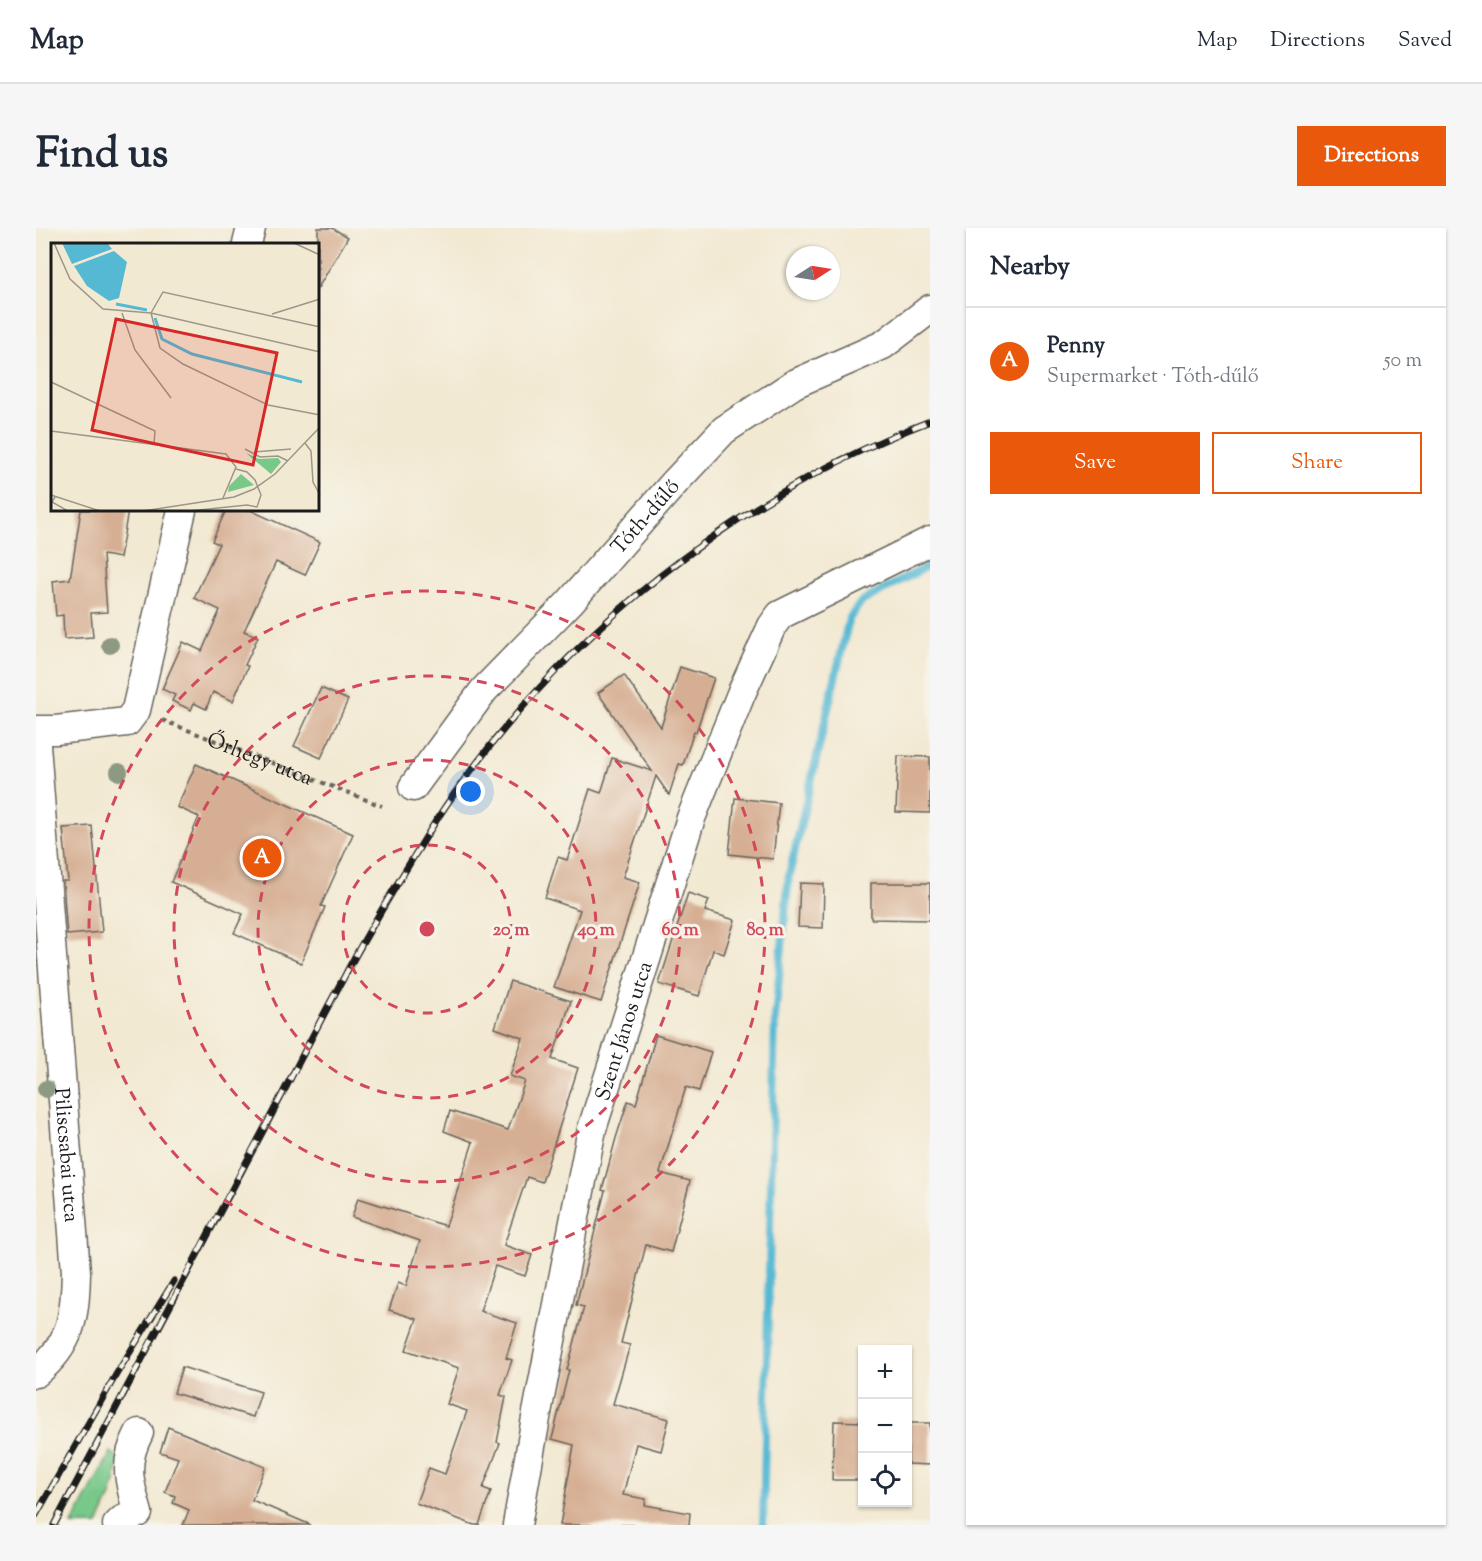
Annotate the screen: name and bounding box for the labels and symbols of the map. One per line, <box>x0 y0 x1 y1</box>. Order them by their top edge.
inset map <box>51 243 320 512</box>
north arrow <box>786 246 840 300</box>
street label: Tóth-dűlő <box>605 473 688 562</box>
street label: Őrhegy utca <box>202 726 317 794</box>
your location <box>456 777 485 806</box>
pin: A <box>242 836 282 880</box>
text: 20 m <box>493 918 529 944</box>
text: 40 m <box>576 918 615 944</box>
text: 60 m <box>661 918 699 944</box>
text: 80 m <box>746 918 784 944</box>
centre of rings <box>417 919 437 939</box>
street label: Szent János utca <box>589 958 661 1105</box>
street label: Piliscsabai utca <box>45 1087 85 1224</box>

